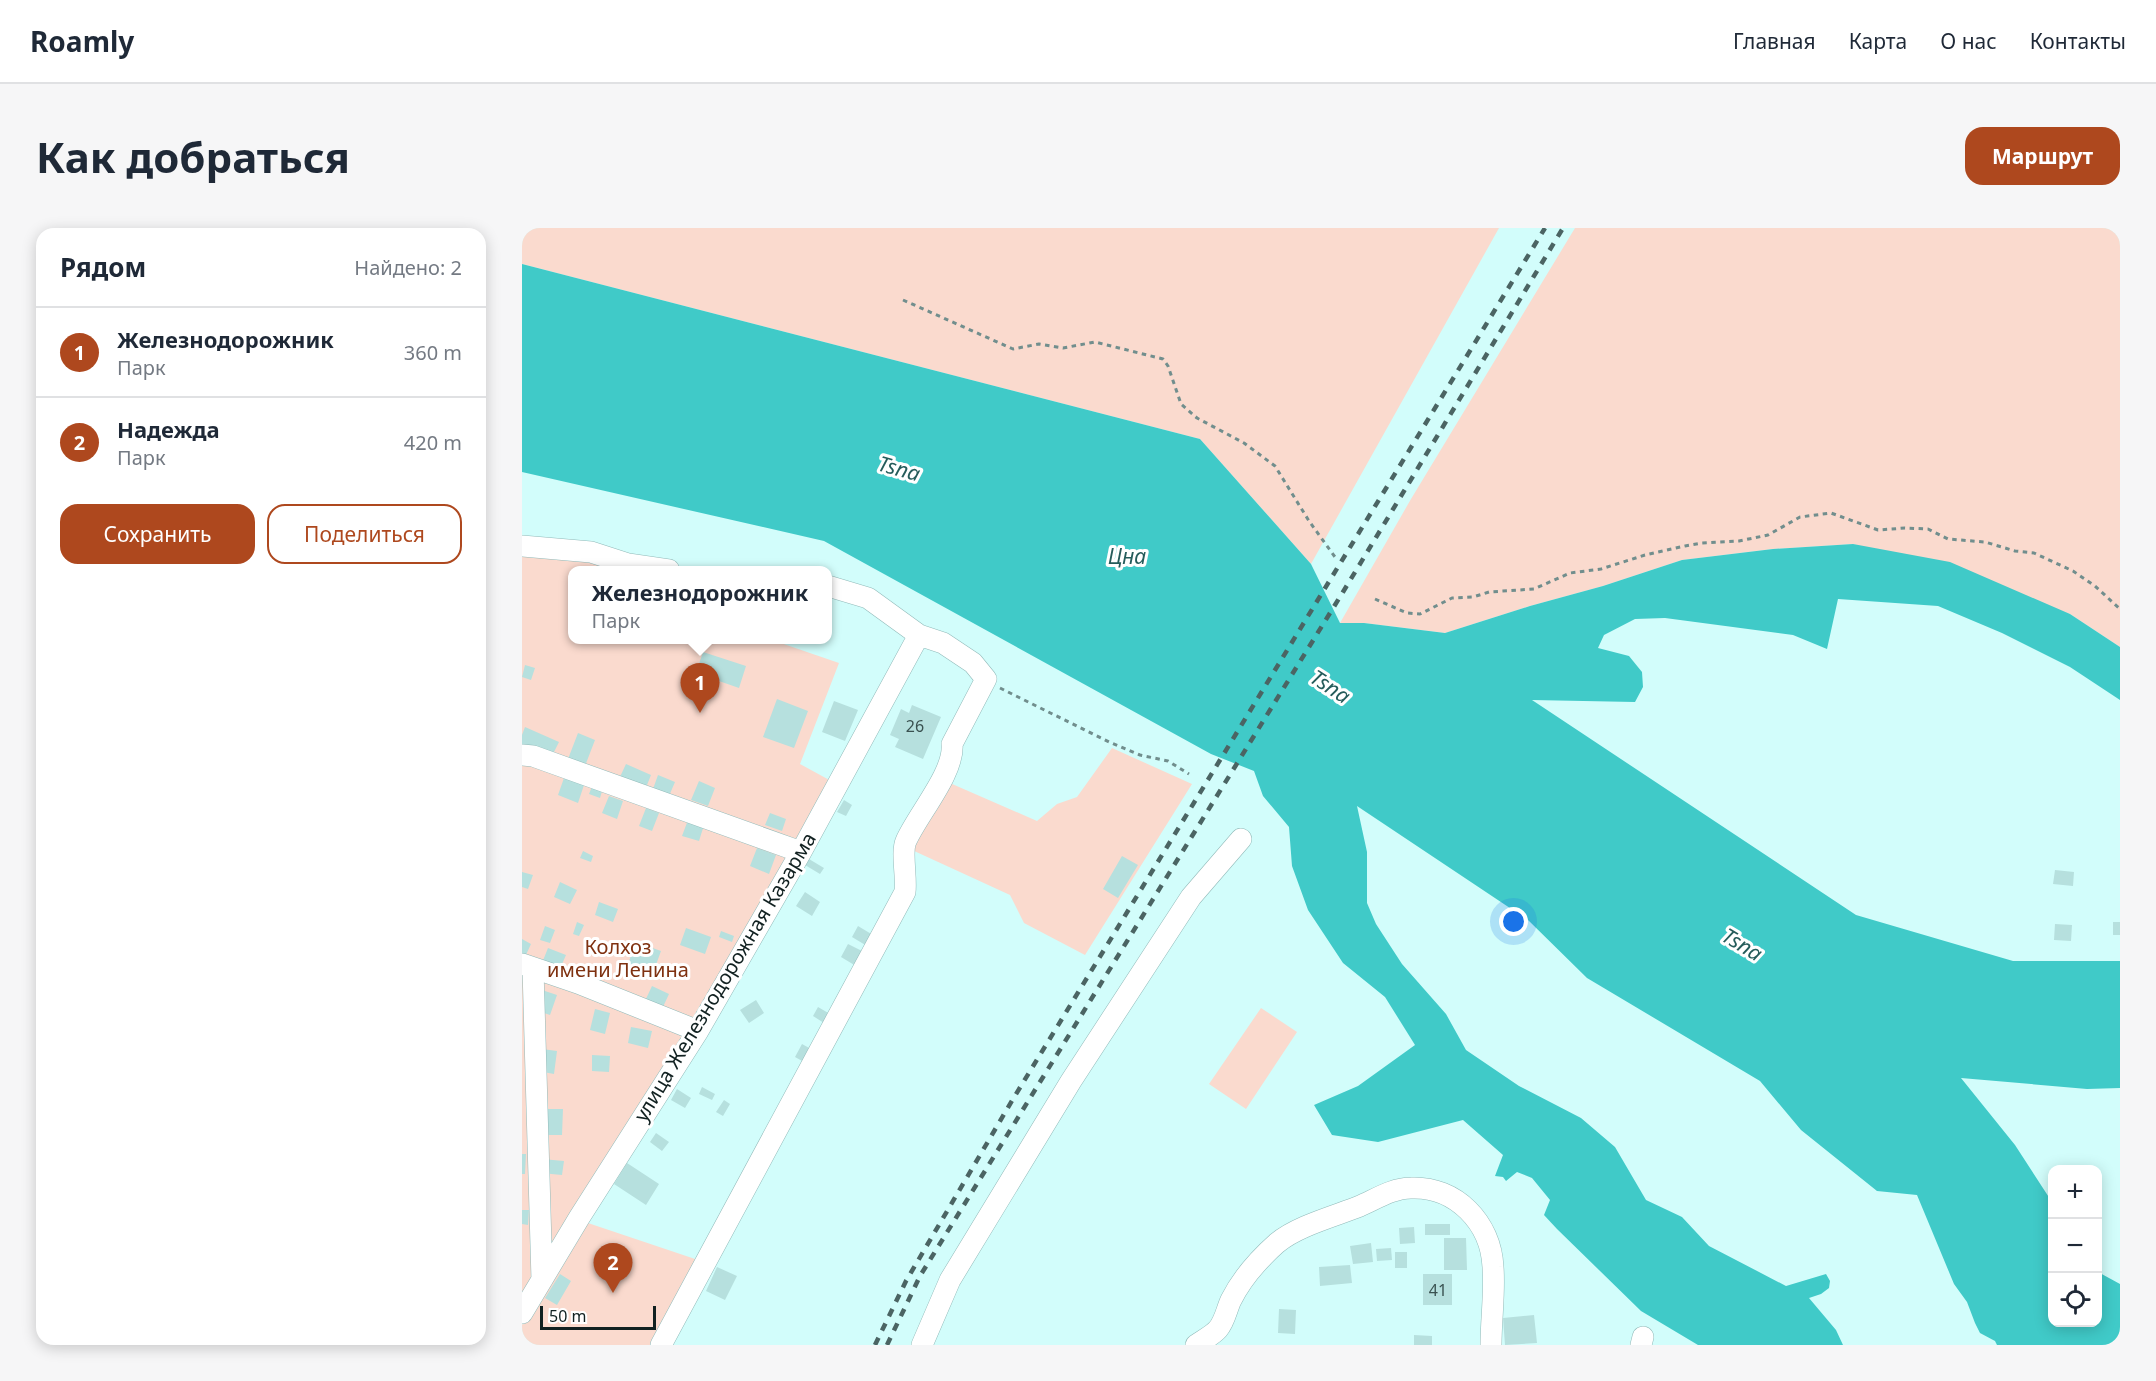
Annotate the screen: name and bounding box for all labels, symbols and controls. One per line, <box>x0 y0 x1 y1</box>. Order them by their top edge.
text: Roamly <box>30 22 134 60</box>
text: Главная <box>1733 27 1816 55</box>
text: Карта <box>1849 27 1907 55</box>
text: О нас <box>1940 27 1997 55</box>
text: Контакты <box>2030 27 2126 55</box>
button: Маршрут <box>1965 127 2120 185</box>
text: Как добраться <box>36 128 350 185</box>
text: Рядом <box>60 249 146 285</box>
text: Найдено: 2 <box>354 254 462 281</box>
text: Железнодорожник <box>117 324 334 354</box>
text: 1 <box>74 339 85 366</box>
text: 360 m <box>404 339 462 366</box>
text: Парк <box>117 354 166 381</box>
text: Надежда <box>117 414 220 444</box>
text: 2 <box>74 429 85 456</box>
text: 420 m <box>404 429 462 456</box>
text: Парк <box>117 444 166 471</box>
water label: Tsna <box>875 449 924 487</box>
button: Сохранить <box>60 504 255 564</box>
button: Поделиться <box>267 504 462 564</box>
water label: Цна <box>1108 542 1146 570</box>
popup <box>568 566 832 644</box>
text: Железнодорожник <box>592 577 808 607</box>
text: Парк <box>592 607 640 634</box>
water label: Tsna <box>1305 663 1356 709</box>
pin: 1 <box>680 664 720 713</box>
house number: 26 <box>906 715 924 737</box>
street label: улица Железнодорожная Казарма <box>627 827 822 1126</box>
your location <box>1499 907 1528 936</box>
water label: Tsna <box>1717 921 1768 967</box>
park label: Колхоз имени Ленина <box>547 933 689 983</box>
map controls <box>2048 1165 2102 1327</box>
button: + <box>2048 1165 2102 1219</box>
button: − <box>2048 1219 2102 1273</box>
pin: 2 <box>594 1244 632 1293</box>
button: locate <box>2048 1273 2102 1327</box>
house number: 41 <box>1429 1279 1447 1301</box>
scale bar <box>540 1303 656 1330</box>
text: 50 m <box>549 1305 586 1327</box>

